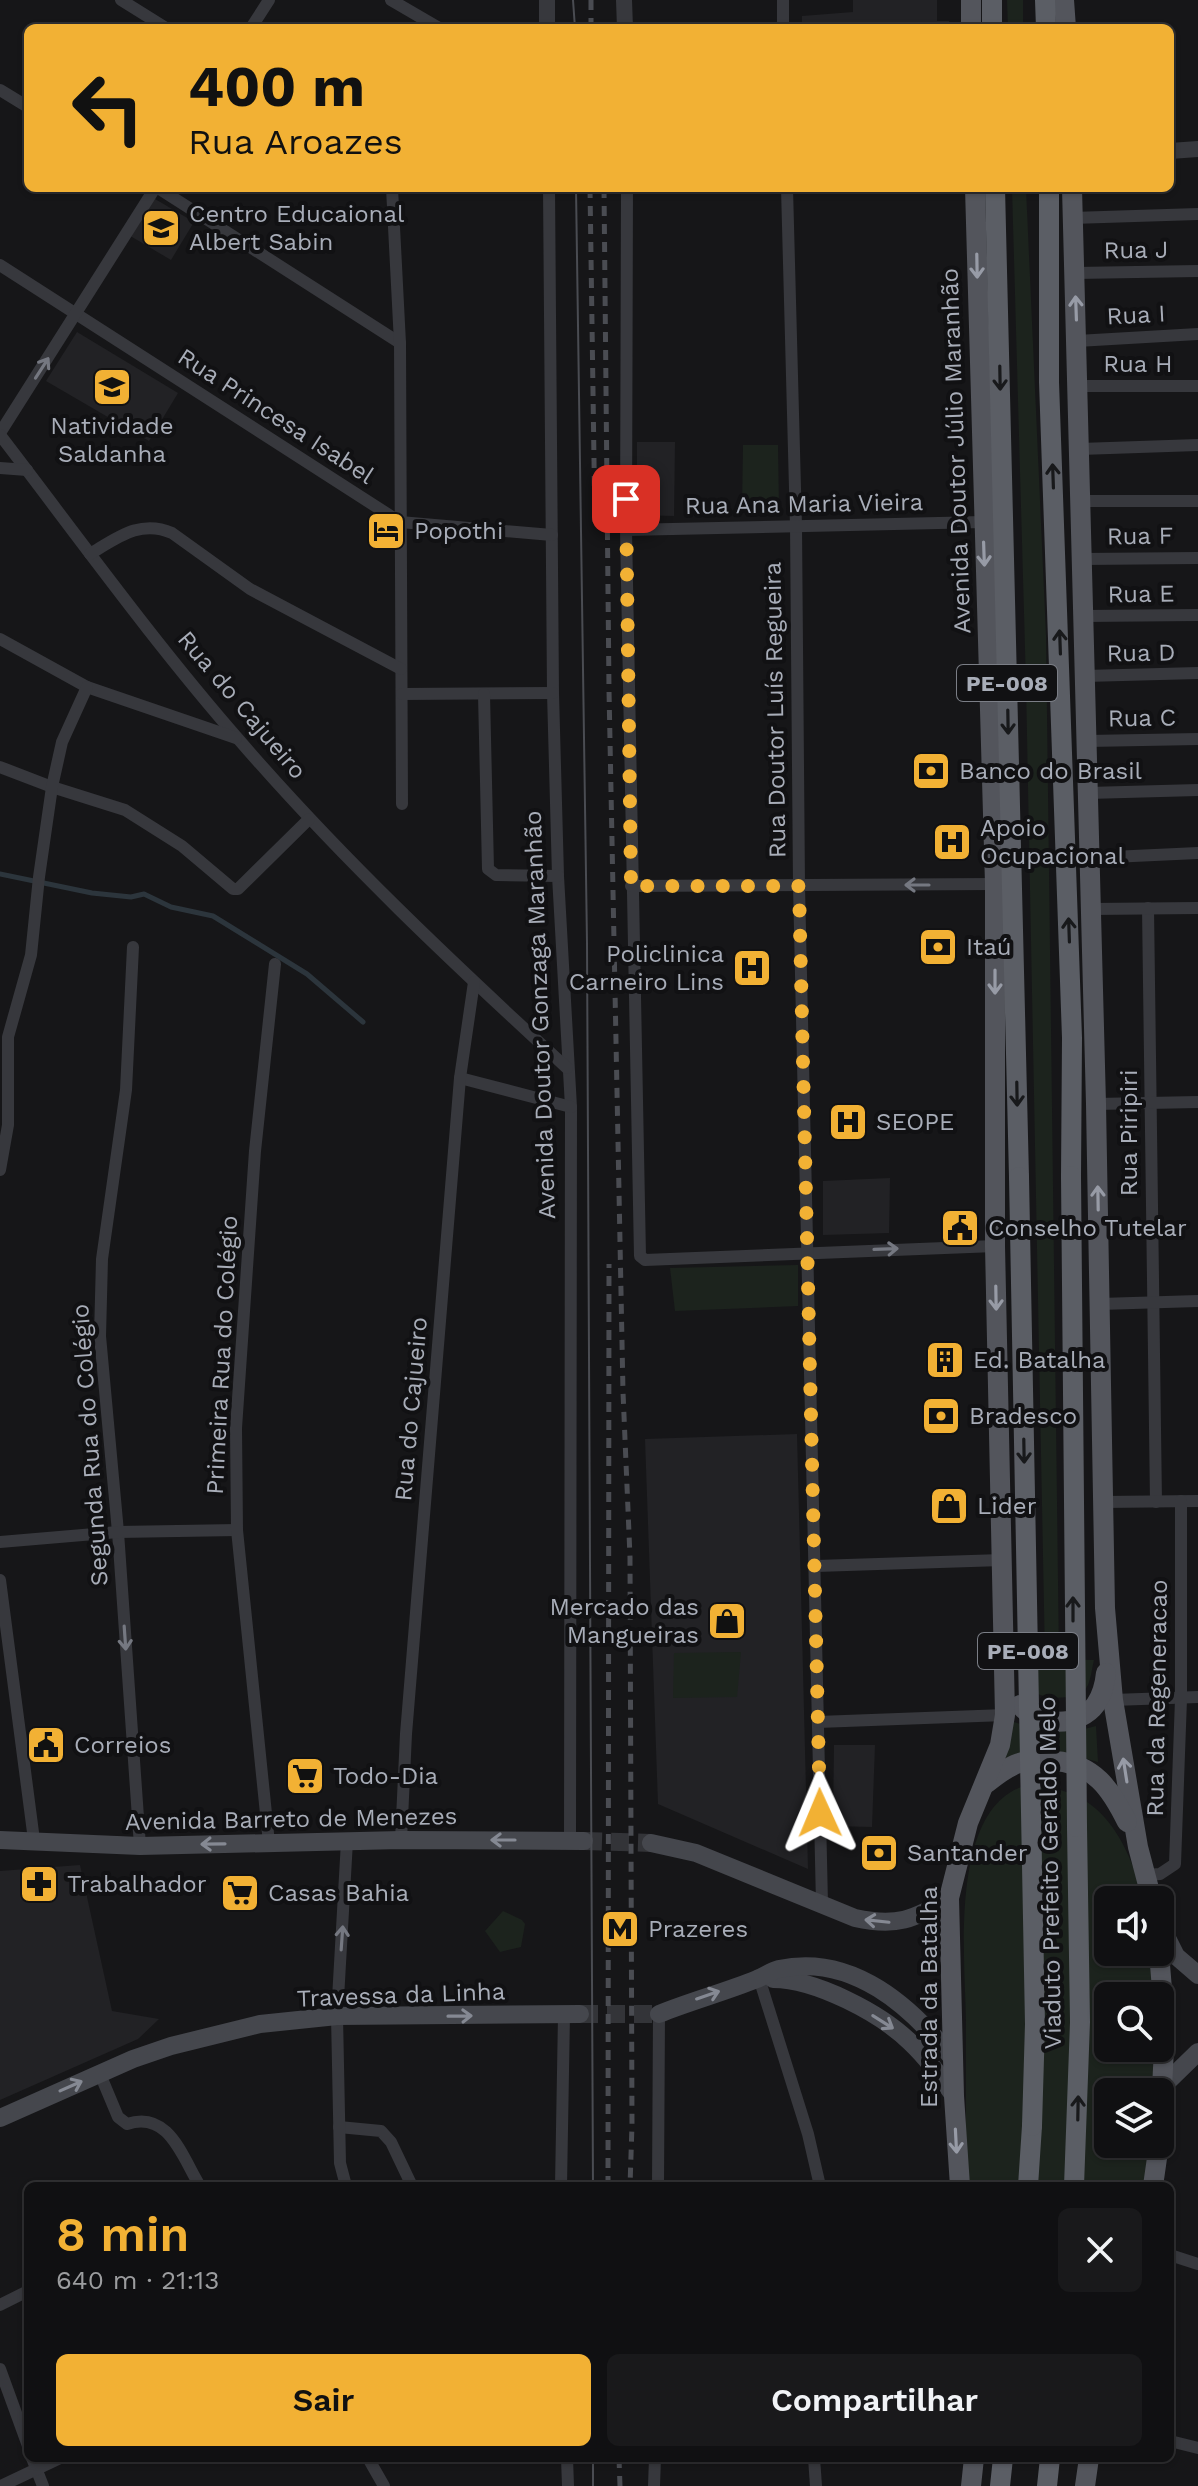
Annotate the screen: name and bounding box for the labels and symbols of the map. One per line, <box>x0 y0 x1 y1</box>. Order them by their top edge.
place label: Centro Educaional Albert Sabin <box>189 200 405 256</box>
school or university icon: Centro Educaional Albert Sabin <box>140 207 182 249</box>
street label: Rua J <box>1103 235 1169 265</box>
one-way arrow <box>969 252 984 279</box>
street label: Avenida Doutor Júlio Maranhão <box>936 268 976 634</box>
one-way arrow <box>1068 295 1083 322</box>
street label: Rua I <box>1106 299 1166 331</box>
street label: Rua Princesa Isabel <box>173 342 380 490</box>
street label: Rua H <box>1103 350 1173 378</box>
one-way arrow <box>35 357 51 380</box>
one-way arrow <box>992 364 1007 391</box>
school or university icon: Natividade Saldanha <box>91 366 133 408</box>
place label: Natividade Saldanha <box>50 412 174 468</box>
one-way arrow <box>1046 463 1061 490</box>
pin <box>592 465 660 533</box>
street label: Rua Ana Maria Vieira <box>685 488 923 520</box>
hotel icon: Popothi <box>365 510 407 552</box>
place label: Popothi <box>414 517 503 545</box>
street label: Rua F <box>1107 521 1173 551</box>
one-way arrow <box>976 540 991 567</box>
street label: Rua Doutor Luís Regueira <box>758 562 792 858</box>
street label: Rua E <box>1107 579 1175 609</box>
street label: Rua do Cajueiro <box>172 625 312 785</box>
one-way arrow <box>1052 629 1067 656</box>
street label: Rua D <box>1106 638 1176 668</box>
road number: PE-008 <box>957 665 1057 701</box>
street label: Rua C <box>1108 703 1176 733</box>
one-way arrow <box>1000 708 1016 735</box>
bank icon: Banco do Brasil <box>910 750 952 792</box>
place label: Banco do Brasil <box>959 757 1143 785</box>
street label: Avenida Doutor Gonzaga Maranhão <box>519 810 561 1220</box>
place label: Apoio Ocupacional <box>980 814 1125 870</box>
hospital icon: Apoio Ocupacional <box>931 821 973 863</box>
one-way arrow <box>904 877 931 893</box>
one-way arrow <box>1061 917 1076 944</box>
bank icon: Itaú <box>917 926 959 968</box>
place label: Itaú <box>966 933 1012 961</box>
place label: Policlinica Carneiro Lins <box>569 940 724 996</box>
hospital icon: Policlinica Carneiro Lins <box>731 947 773 989</box>
one-way arrow <box>987 968 1003 995</box>
street label: Rua Piripiri <box>1115 1070 1143 1196</box>
one-way arrow <box>1009 1080 1025 1107</box>
hospital icon: SEOPE <box>827 1101 869 1143</box>
place label: SEOPE <box>876 1108 954 1136</box>
one-way arrow <box>1090 1185 1106 1212</box>
public building icon: Conselho Tutelar <box>939 1207 981 1249</box>
place label: Conselho Tutelar <box>988 1214 1187 1242</box>
street label: Primeira Rua do Colégio <box>201 1215 243 1495</box>
one-way arrow <box>872 1242 899 1257</box>
one-way arrow <box>989 1284 1004 1311</box>
street label: Segunda Rua do Colégio <box>66 1303 114 1587</box>
street label: Rua do Cajueiro <box>389 1316 433 1502</box>
building icon: Ed. Batalha <box>924 1339 966 1381</box>
place label: Ed. Batalha <box>973 1346 1106 1374</box>
bank icon: Bradesco <box>920 1395 962 1437</box>
place label: Bradesco <box>969 1402 1077 1430</box>
one-way arrow <box>1017 1437 1032 1464</box>
shop icon: Lider <box>928 1485 970 1527</box>
place label: Lider <box>977 1492 1037 1520</box>
street label: Rua da Regeneracao <box>1141 1579 1173 1817</box>
place label: Mercado das Mangueiras <box>550 1593 699 1649</box>
one-way arrow <box>1065 1596 1081 1623</box>
shop icon: Mercado das Mangueiras <box>706 1600 748 1642</box>
one-way arrow <box>118 1624 133 1651</box>
road number: PE-008 <box>978 1633 1078 1669</box>
street label: Viaduto Prefeito Geraldo Melo <box>1033 1696 1067 2050</box>
public building icon: Correios <box>25 1724 67 1766</box>
place label: Correios <box>74 1731 171 1759</box>
supermarket icon: Todo-Dia <box>284 1755 326 1797</box>
one-way arrow <box>1117 1758 1132 1784</box>
place label: Todo-Dia <box>333 1762 438 1790</box>
position arrow <box>778 1771 862 1855</box>
street label: Avenida Barreto de Menezes <box>125 1802 457 1836</box>
bank icon: Santander <box>858 1832 900 1874</box>
one-way arrow <box>490 1833 517 1848</box>
one-way arrow <box>200 1836 227 1852</box>
place label: Santander <box>907 1839 1028 1867</box>
pharmacy icon: Trabalhador <box>18 1863 60 1905</box>
place label: Trabalhador <box>67 1870 207 1898</box>
supermarket icon: Casas Bahia <box>219 1872 261 1914</box>
place label: Casas Bahia <box>268 1879 409 1907</box>
street label: Estrada da Batalha <box>915 1886 943 2108</box>
metro station icon: Prazeres <box>599 1908 641 1950</box>
one-way arrow <box>864 1914 891 1929</box>
place label: Prazeres <box>648 1915 748 1943</box>
one-way arrow <box>335 1925 350 1952</box>
street label: Travessa da Linha <box>296 1977 506 2013</box>
one-way arrow <box>696 1987 721 2002</box>
one-way arrow <box>446 2009 473 2024</box>
one-way arrow <box>871 2014 894 2030</box>
one-way arrow <box>59 2078 83 2093</box>
one-way arrow <box>1070 2095 1085 2122</box>
one-way arrow <box>949 2127 964 2154</box>

